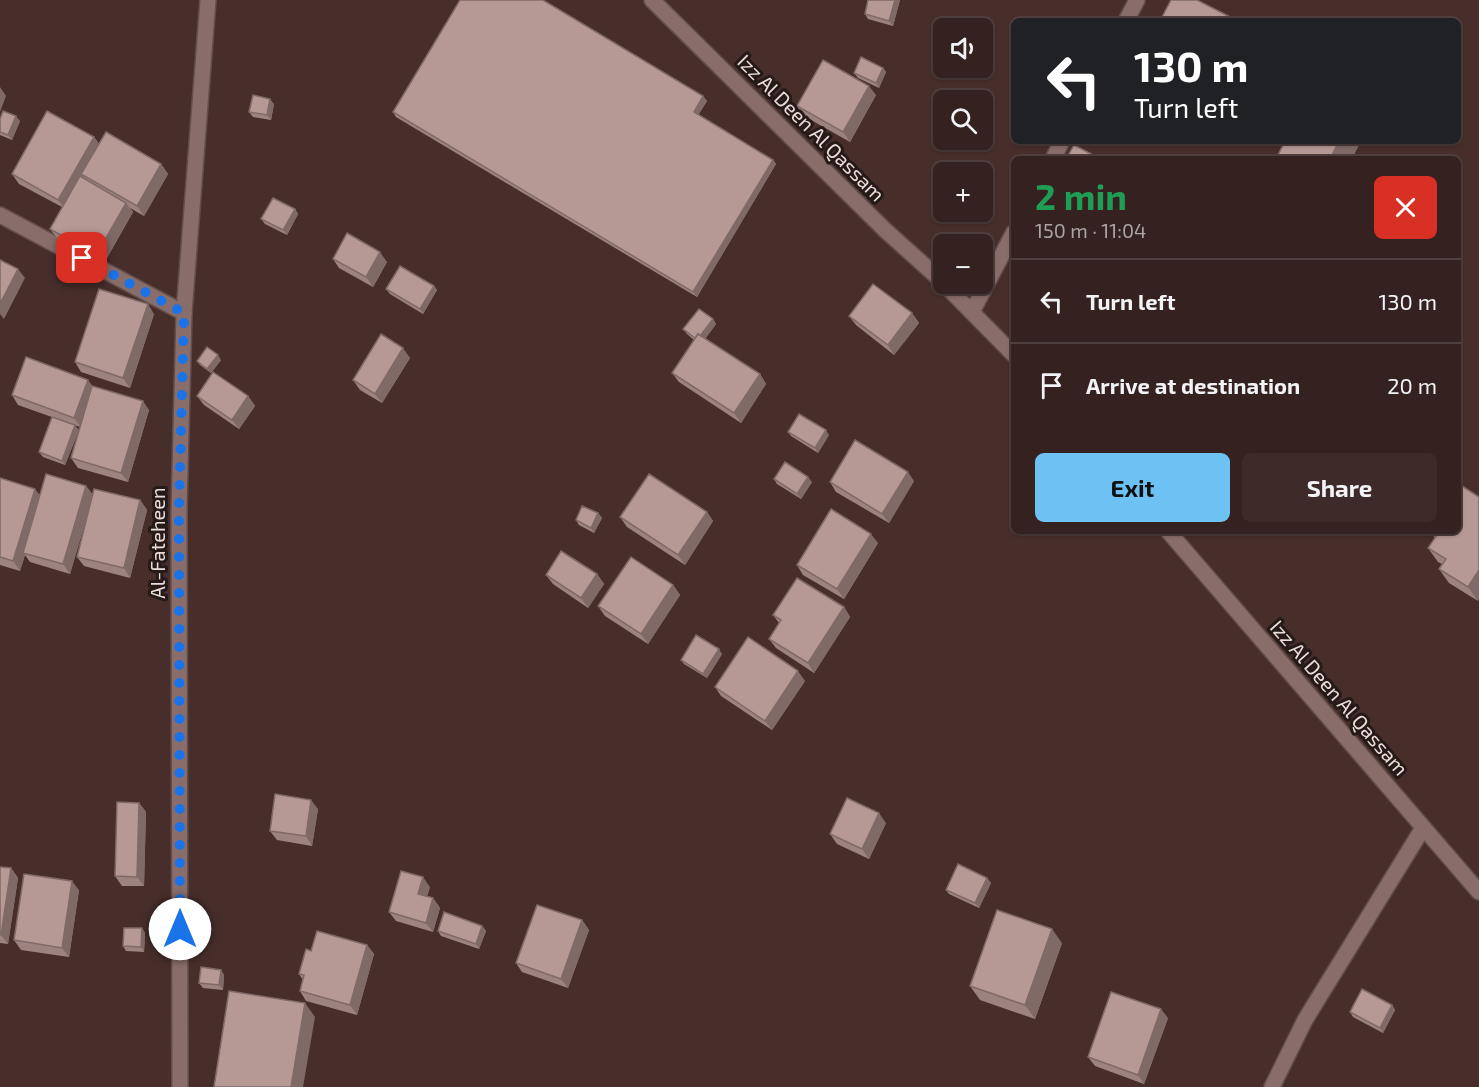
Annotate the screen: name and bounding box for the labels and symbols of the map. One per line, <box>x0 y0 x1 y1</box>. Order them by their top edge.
street label: Izz Al Deen Al Qassam <box>733 49 890 206</box>
pin <box>56 232 107 283</box>
street label: Al-Fateheen <box>145 487 169 599</box>
street label: Izz Al Deen Al Qassam <box>1266 615 1414 780</box>
position arrow <box>148 897 212 961</box>

